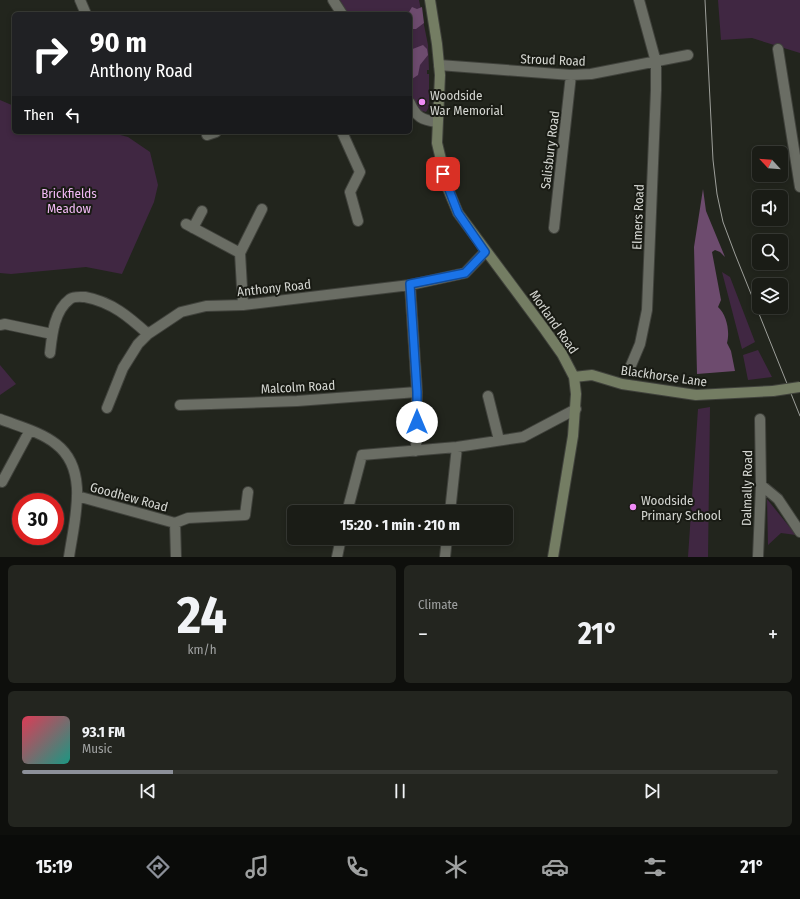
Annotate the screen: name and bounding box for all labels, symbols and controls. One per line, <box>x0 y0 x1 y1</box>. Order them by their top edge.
text: 90 m <box>90 26 147 59</box>
icon: right <box>24 28 76 80</box>
street label: Stroud Road <box>520 51 586 69</box>
text: Anthony Road <box>90 60 193 82</box>
place label: Woodside War Memorial <box>430 88 504 118</box>
marker: Woodside War Memorial <box>417 97 427 107</box>
icon: left <box>62 104 84 126</box>
text: Then <box>24 106 54 124</box>
street label: Salisbury Road <box>538 110 562 190</box>
north arrow <box>752 146 788 182</box>
map controls <box>752 146 788 314</box>
pin <box>426 157 460 191</box>
icon: arrive <box>432 163 454 185</box>
street label: Elmers Road <box>629 184 647 250</box>
park label: Brickfields Meadow <box>41 186 97 216</box>
button: sound <box>752 190 788 226</box>
button: search <box>752 234 788 270</box>
street label: Anthony Road <box>236 277 312 299</box>
button: layers <box>752 278 788 314</box>
street label: Morland Road <box>527 287 581 357</box>
street label: Blackhorse Lane <box>620 363 708 389</box>
street label: Malcolm Road <box>260 378 336 396</box>
position arrow <box>396 401 438 443</box>
street label: Dalmally Road <box>739 450 755 526</box>
street label: Goodhew Road <box>88 479 170 515</box>
speed limit sign: 30 <box>12 493 64 545</box>
place label: Woodside Primary School <box>641 493 722 523</box>
marker: Woodside Primary School <box>628 502 638 512</box>
text: 15:20 · 1 min · 210 m <box>340 516 460 534</box>
text: 24 <box>177 584 227 647</box>
text: Climate <box>418 597 458 612</box>
text: 21° <box>578 616 618 652</box>
text: − <box>418 621 428 648</box>
text: + <box>768 621 778 648</box>
text: km/h <box>188 642 217 657</box>
text: 93.1 FM <box>82 723 125 741</box>
text: Music <box>82 741 112 756</box>
icon: previous <box>137 780 159 802</box>
icon: pause <box>389 780 411 802</box>
icon: next <box>641 780 663 802</box>
icon: directions <box>144 853 172 881</box>
icon: music <box>243 853 271 881</box>
icon: phone <box>343 853 371 881</box>
icon: climate <box>442 853 470 881</box>
icon: car <box>541 853 569 881</box>
icon: filters <box>641 853 669 881</box>
text: 15:19 <box>36 856 73 878</box>
text: 21° <box>740 856 764 878</box>

